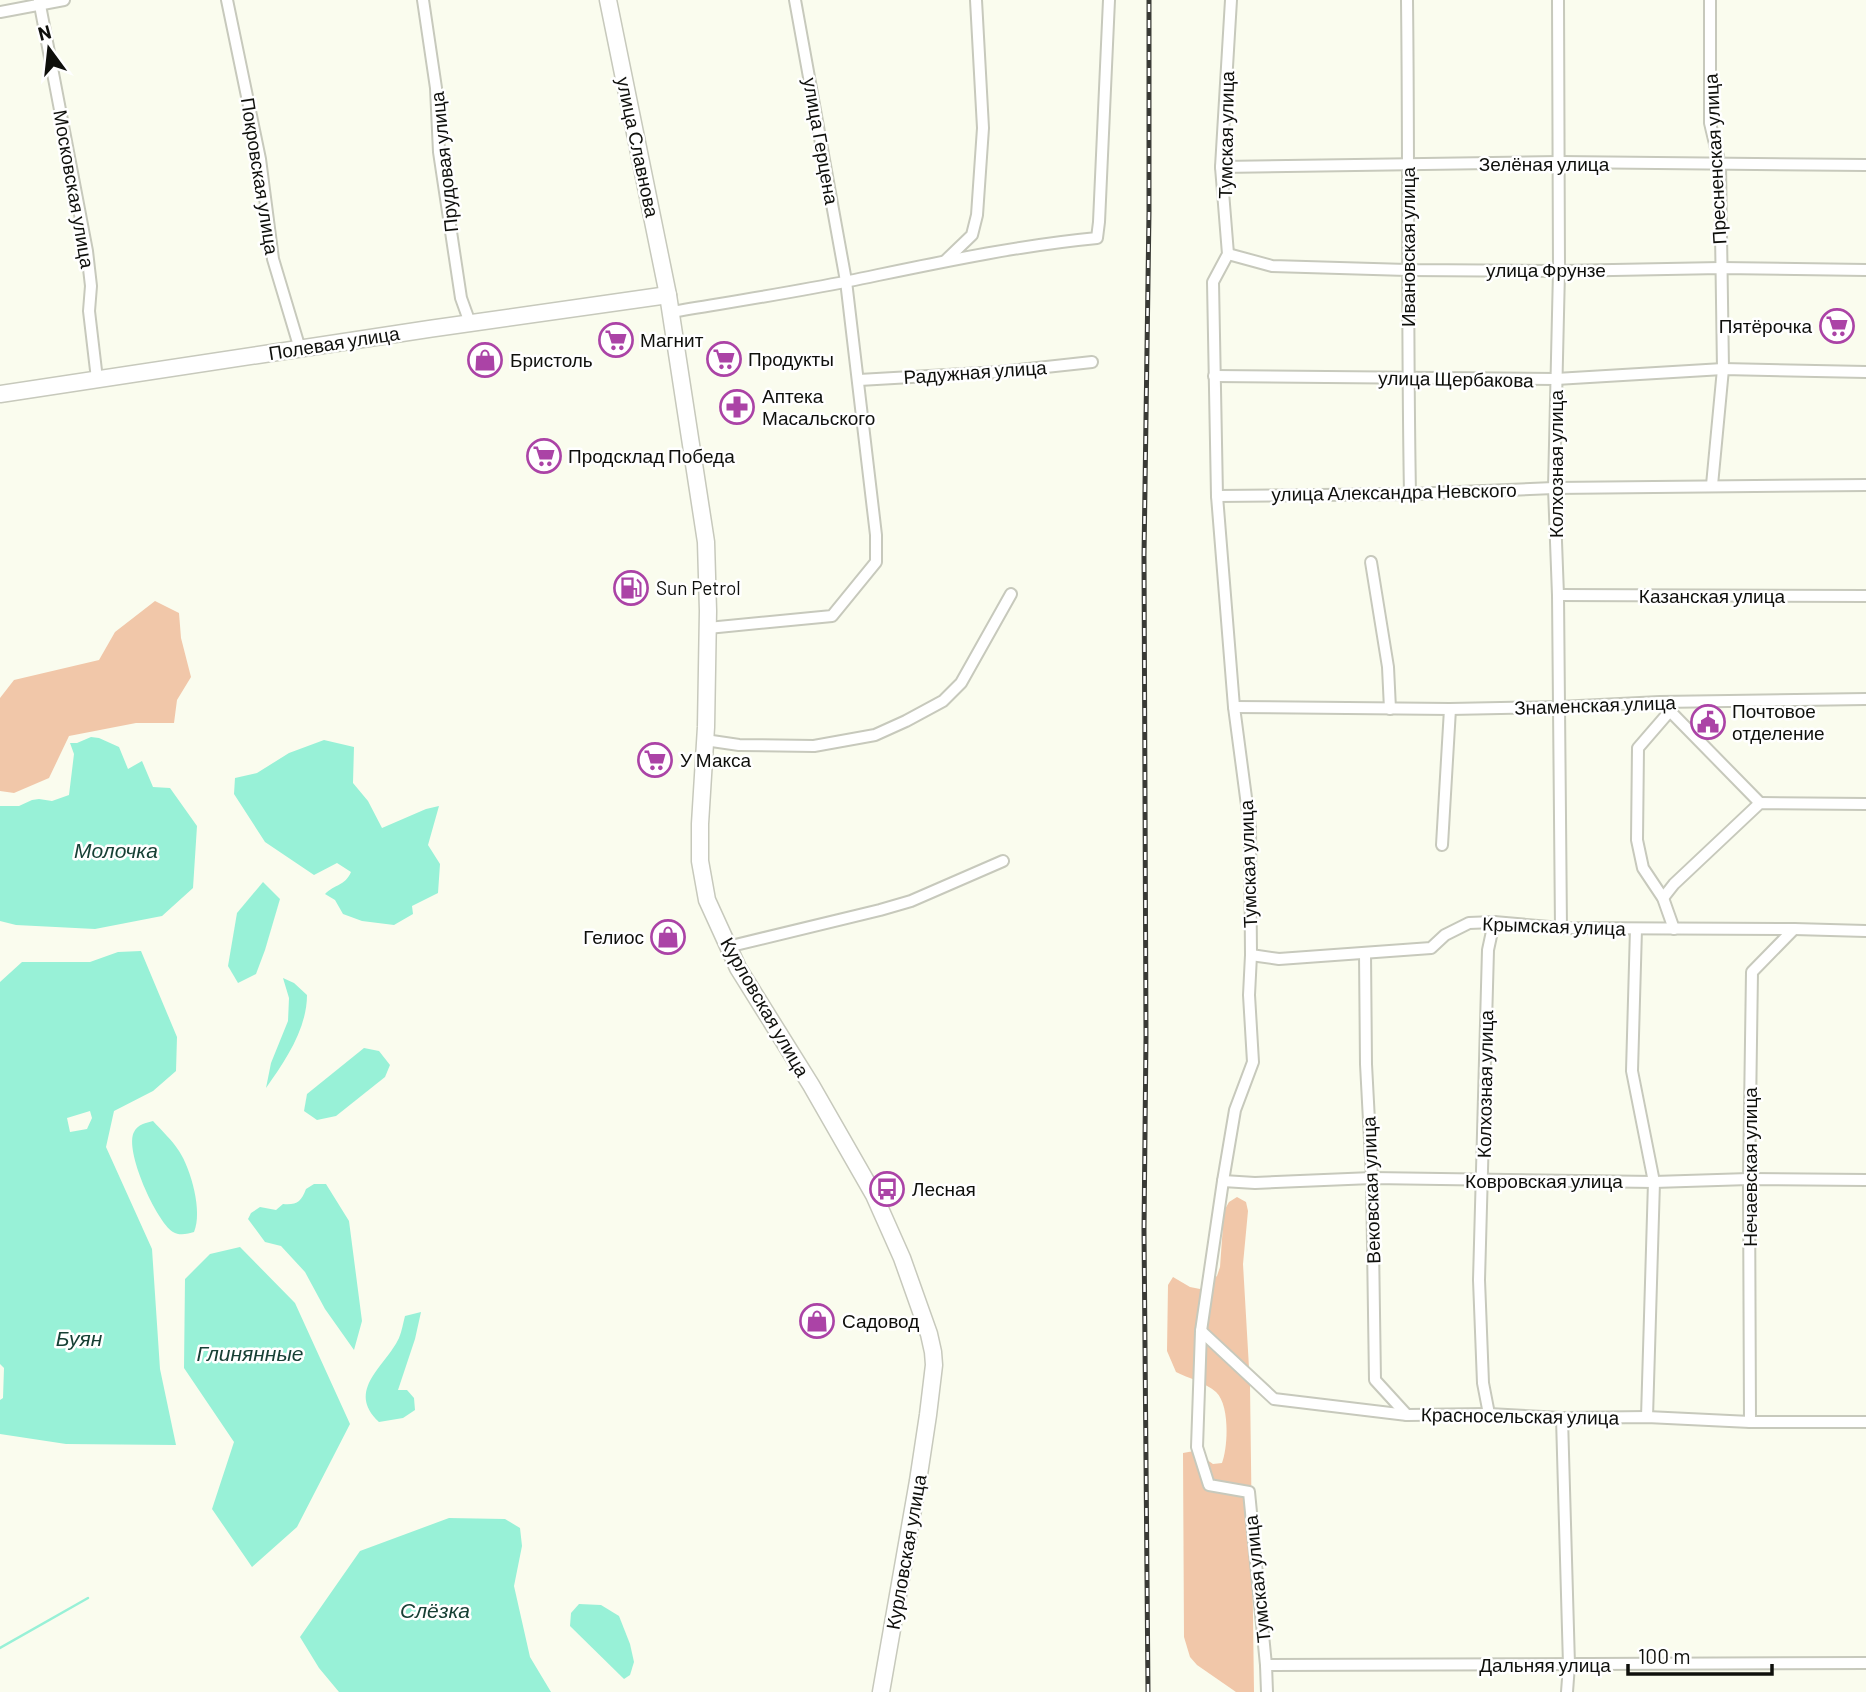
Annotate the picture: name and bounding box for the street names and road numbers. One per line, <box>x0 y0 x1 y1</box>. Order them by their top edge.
street label: Тумская улица <box>1213 70 1238 199</box>
street label: Пресненская улица <box>1699 73 1730 245</box>
street label: улица Славнова <box>612 75 665 220</box>
street label: улица Герцена <box>799 76 844 207</box>
street label: Прудовая улица <box>425 90 462 234</box>
street label: Покровская улица <box>237 96 284 257</box>
street label: Московская улица <box>49 108 100 270</box>
street label: Зелёная улица <box>1479 152 1610 175</box>
street label: Ивановская улица <box>1396 166 1419 327</box>
street label: улица Фрунзе <box>1486 258 1606 281</box>
street label: Полевая улица <box>267 321 401 364</box>
street label: Радужная улица <box>903 355 1048 388</box>
street label: улица Щербакова <box>1378 366 1534 391</box>
street label: Колхозная улица <box>1544 390 1567 538</box>
street label: улица Александра Невского <box>1271 478 1517 505</box>
street label: Казанская улица <box>1639 584 1786 607</box>
street label: Знаменская улица <box>1514 690 1677 719</box>
street label: Тумская улица <box>1234 799 1261 928</box>
street label: Крымская улица <box>1482 912 1627 940</box>
street label: Курловская улица <box>716 933 815 1081</box>
street label: Колхозная улица <box>1472 1009 1497 1158</box>
street label: Нечаевская улица <box>1738 1087 1761 1247</box>
street label: Вековская улица <box>1356 1116 1385 1264</box>
street label: Ковровская улица <box>1465 1169 1623 1192</box>
street label: Красносельская улица <box>1421 1402 1620 1429</box>
street label: Курловская улица <box>881 1472 931 1631</box>
street label: Тумская улица <box>1238 1514 1275 1644</box>
street label: Дальняя улица <box>1479 1653 1611 1676</box>

